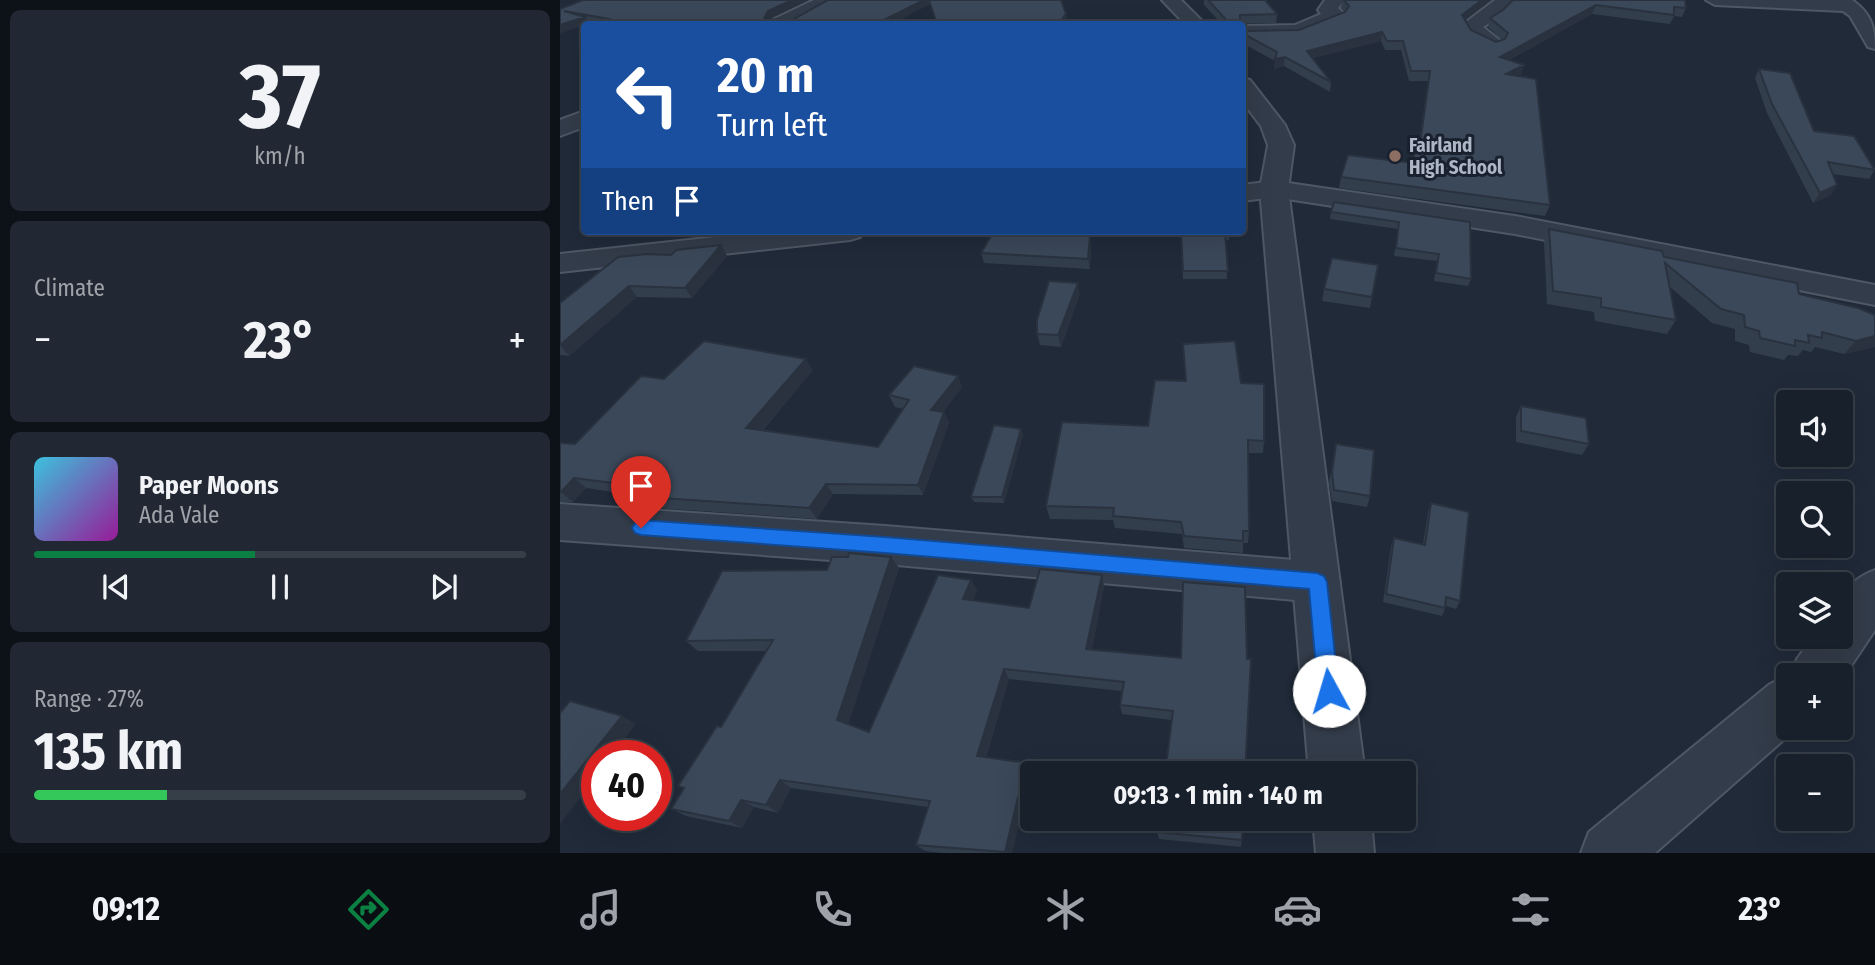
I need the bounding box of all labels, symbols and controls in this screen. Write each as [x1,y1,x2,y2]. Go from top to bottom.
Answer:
text: 37 [239,42,321,151]
text: 20 m [717,46,814,105]
icon: left [602,49,693,140]
text: Turn left [717,106,827,144]
place label: Fairland High School [1409,134,1503,179]
text: km/h [254,142,306,170]
marker: Fairland High School [1387,148,1403,164]
icon: arrive [668,182,706,220]
text: Then [602,186,654,217]
text: Climate [34,274,105,302]
text: 23° [243,309,316,372]
text: − [34,317,51,363]
text: + [509,317,526,363]
map controls [1776,390,1853,831]
button: sound [1776,390,1853,467]
pin [611,456,671,528]
icon: arrive [622,467,660,505]
text: Paper Moons [139,470,279,501]
button: search [1776,481,1853,558]
text: Ada Vale [139,501,219,529]
icon: previous [97,568,135,606]
icon: pause [261,568,299,606]
icon: next [425,568,463,606]
button: layers [1776,572,1853,649]
position arrow [1292,654,1366,728]
button: + [1776,663,1853,740]
text: Range · 27% [34,685,144,713]
text: 135 km [34,720,183,783]
speed limit sign: 40 [581,740,672,831]
button: − [1776,754,1853,831]
text: 09:13 · 1 min · 140 m [1113,780,1323,811]
icon: directions [344,885,393,934]
icon: music [576,885,625,934]
icon: phone [808,885,857,934]
icon: climate [1041,885,1090,934]
icon: car [1273,885,1322,934]
icon: filters [1506,885,1555,934]
text: 09:12 [92,890,160,928]
text: 23° [1738,890,1783,928]

